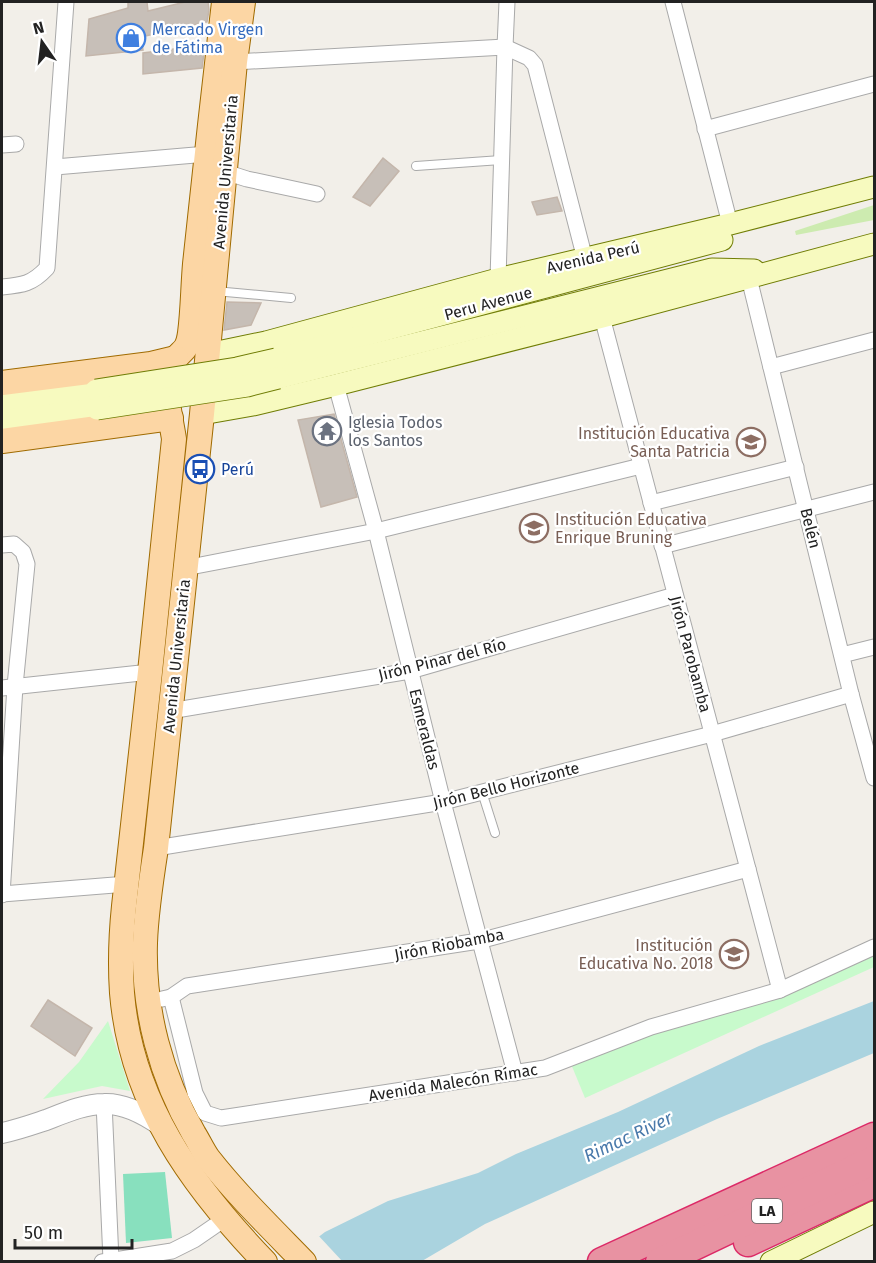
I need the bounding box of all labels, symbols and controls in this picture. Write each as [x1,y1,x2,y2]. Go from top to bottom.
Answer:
north arrow [12,12,72,72]
text: N [31,17,46,38]
place label: Mercado Virgen de Fátima [152,20,264,57]
shop icon: Mercado Virgen de Fátima [115,22,147,54]
street label: Avenida Universitaria [209,94,242,250]
street label: Avenida Perú [545,238,642,277]
street label: Peru Avenue [442,283,534,324]
place label: Iglesia Todos los Santos [348,413,442,450]
temple icon: Iglesia Todos los Santos [311,415,343,447]
place label: Institución Educativa Santa Patricia [578,424,730,461]
school or university icon: Institución Educativa Santa Patricia [735,426,767,458]
bus stop icon: Perú [184,453,216,485]
place label: Perú [221,460,254,479]
street label: Belén [796,506,825,550]
place label: Institución Educativa Enrique Bruning [555,510,707,547]
school or university icon: Institución Educativa Enrique Bruning [518,512,550,544]
street label: Avenida Universitaria [159,578,194,734]
street label: Jirón Parobamba [666,594,715,715]
street label: Jirón Pinar del Río [376,634,508,685]
street label: Esmeraldas [405,687,444,772]
street label: Jirón Bello Horizonte [431,758,581,813]
street label: Jirón Riobamba [393,925,506,964]
place label: Institución Educativa No. 2018 [578,936,713,973]
school or university icon: Institución Educativa No. 2018 [718,938,750,970]
street label: Avenida Malecón Rímac [367,1060,539,1105]
water label: Rimac River [580,1106,677,1167]
road number: LA [752,1199,782,1223]
scale bar [15,1212,132,1250]
text: 50 m [24,1222,63,1244]

